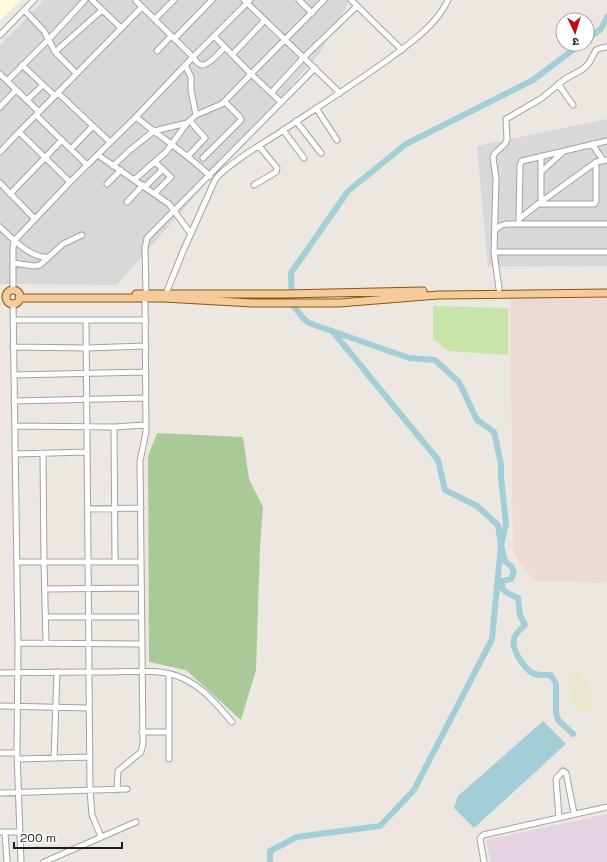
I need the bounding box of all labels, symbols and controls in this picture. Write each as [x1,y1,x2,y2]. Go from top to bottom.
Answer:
north arrow [555,12,595,52]
text: उ [571,35,579,49]
scale bar [14,824,122,850]
text: 200 m [20,830,56,846]

